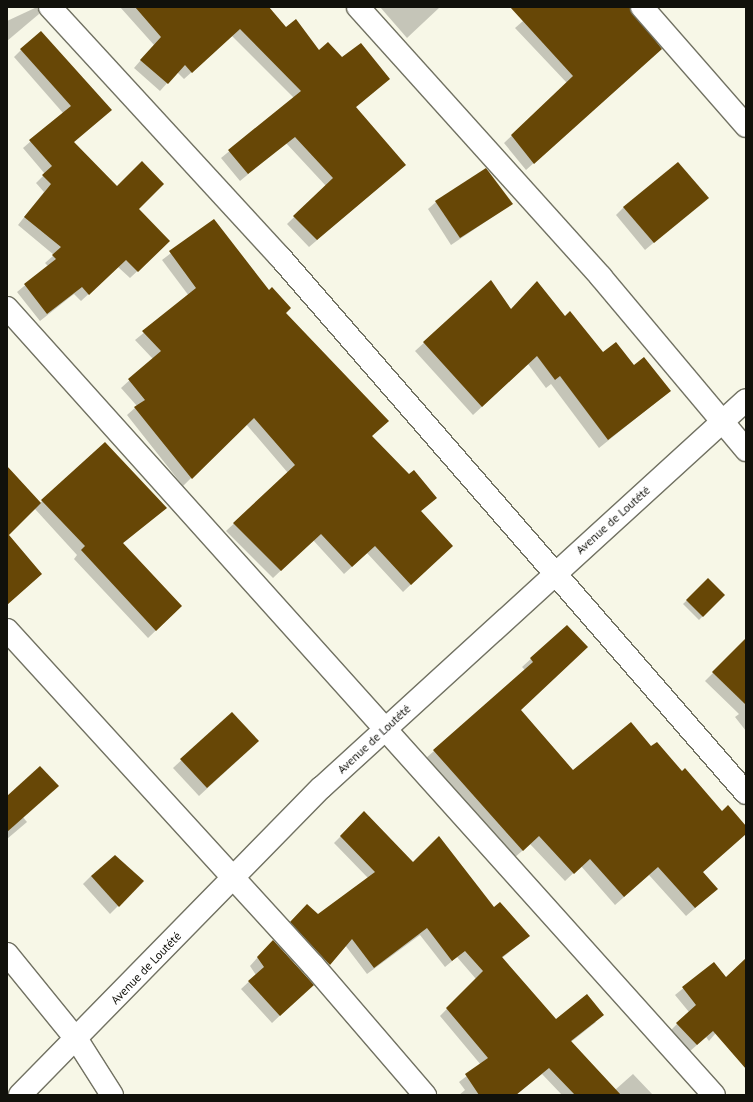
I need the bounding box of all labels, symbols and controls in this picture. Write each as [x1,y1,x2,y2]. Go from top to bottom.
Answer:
street label: Avenue de Loutété [573,483,653,557]
street label: Avenue de Loutété [334,701,414,777]
street label: Avenue de Loutété [108,929,184,1007]

